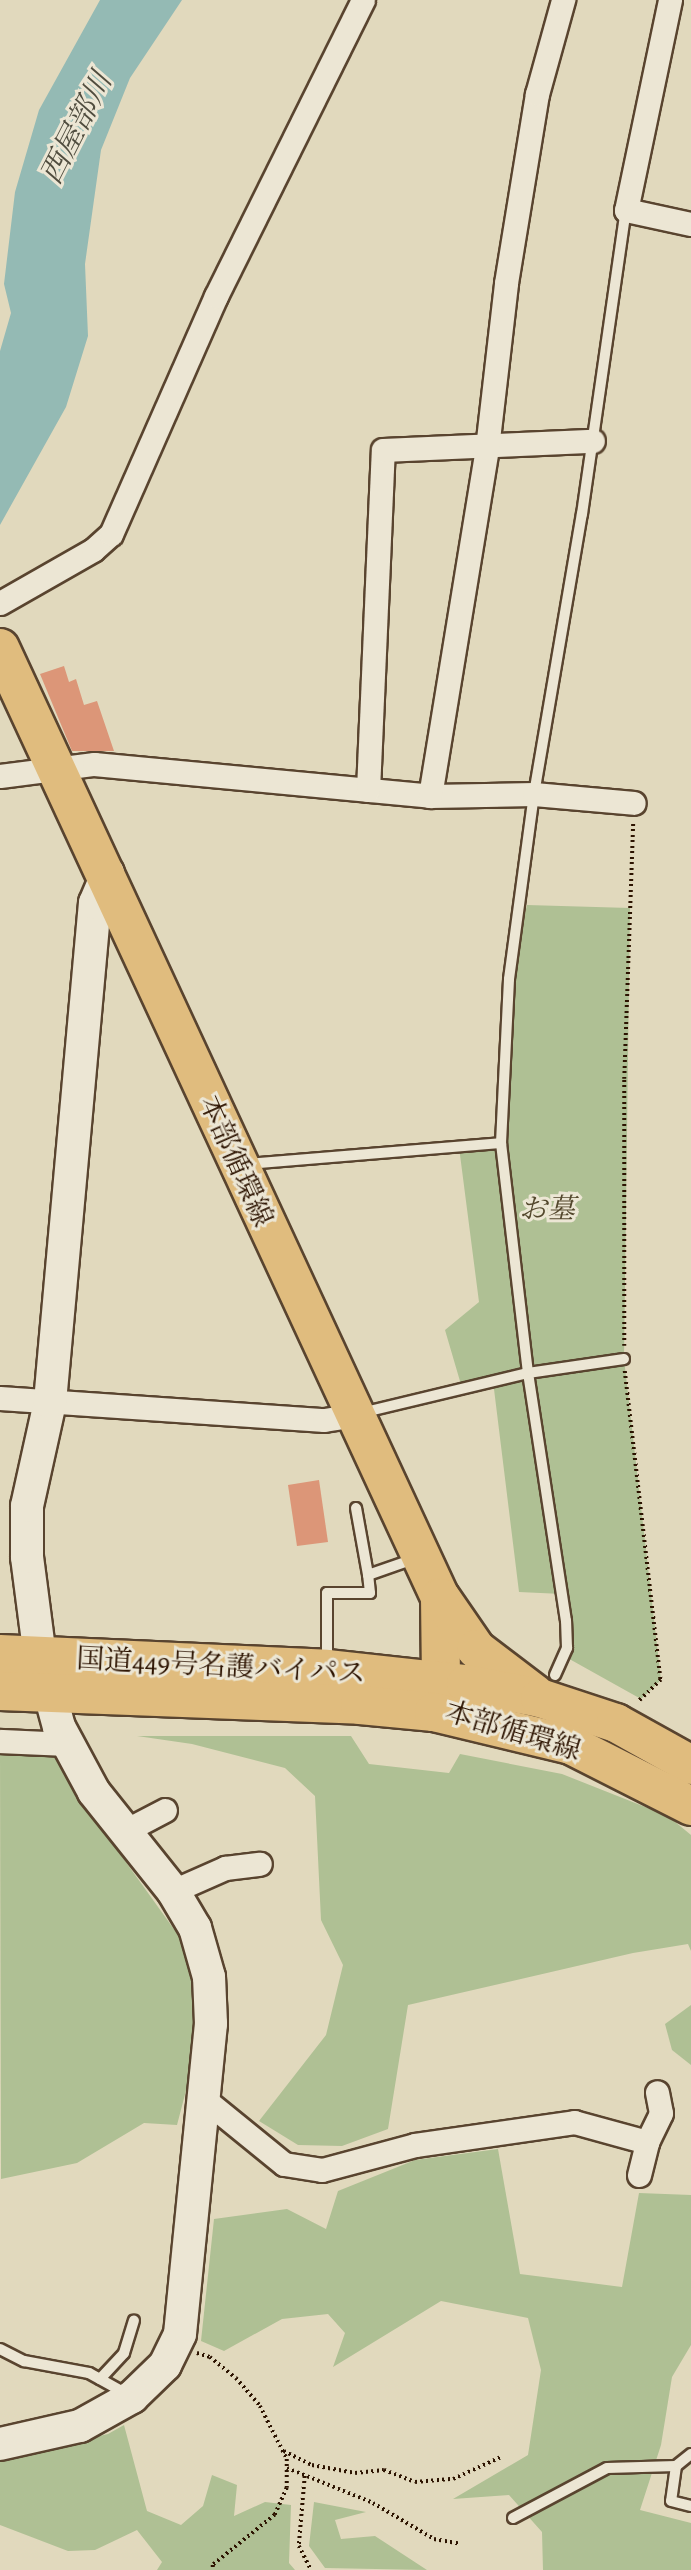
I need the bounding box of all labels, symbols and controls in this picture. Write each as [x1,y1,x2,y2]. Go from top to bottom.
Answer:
water label: 西屋部川 [33,66,119,190]
street label: 本部循環線 [192,1090,280,1232]
park label: お墓 [519,1192,575,1226]
street label: 国道449号名護バイパス [75,1642,367,1690]
street label: 本部循環線 [441,1694,585,1768]

